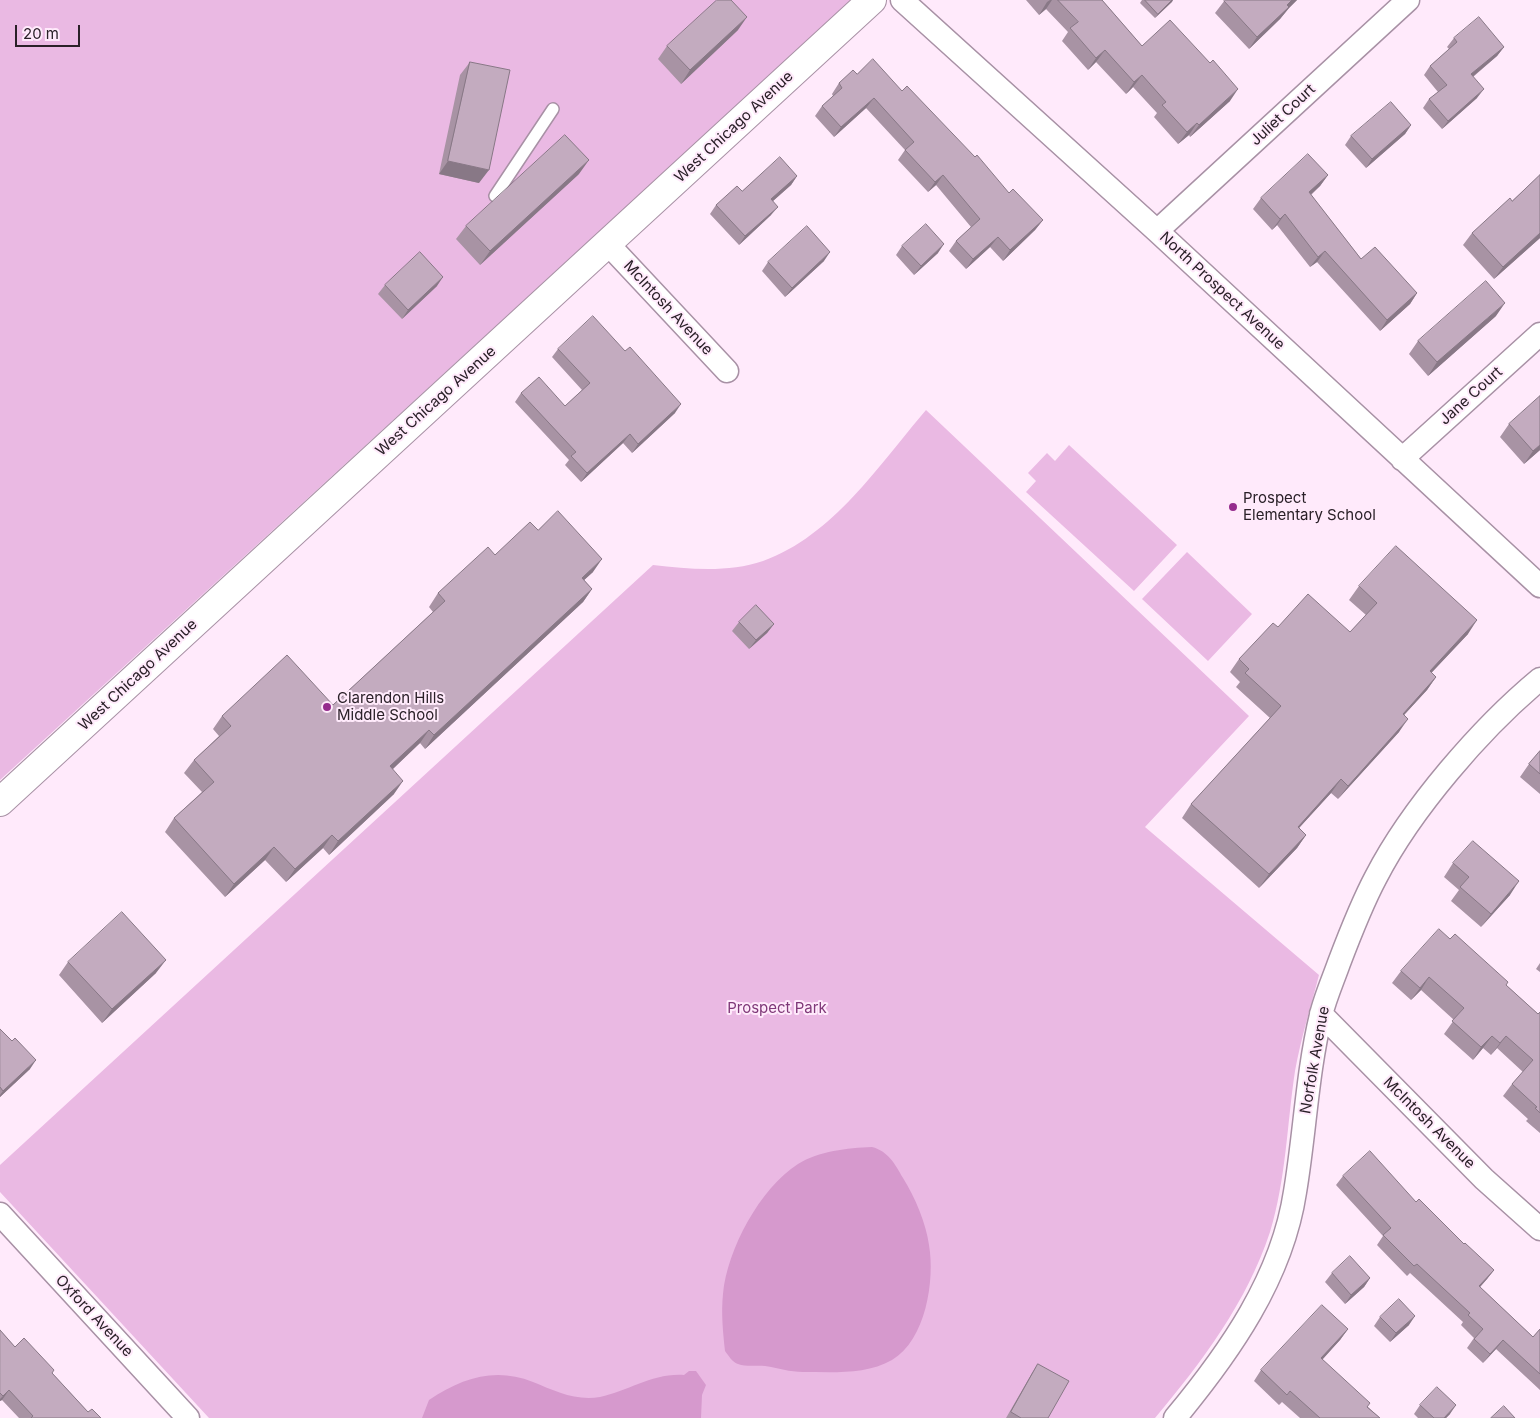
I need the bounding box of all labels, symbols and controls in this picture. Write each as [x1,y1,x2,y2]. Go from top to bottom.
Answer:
scale bar [18,15,82,47]
text: 20 m [23,24,59,43]
street label: West Chicago Avenue [671,67,797,187]
street label: Juliet Court [1247,80,1319,150]
street label: North Prospect Avenue [1156,228,1288,354]
street label: McIntosh Avenue [620,257,716,359]
street label: West Chicago Avenue [372,342,500,460]
street label: Jane Court [1436,363,1506,429]
place label: Prospect Elementary School [1243,489,1376,524]
marker: Prospect Elementary School [1227,501,1239,513]
street label: West Chicago Avenue [75,615,201,735]
place label: Clarendon Hills Middle School [337,689,444,724]
marker: Clarendon Hills Middle School [321,701,333,713]
park label: Prospect Park [727,999,827,1017]
street label: Norfolk Avenue [1297,1005,1333,1115]
street label: McIntosh Avenue [1379,1073,1479,1173]
street label: Oxford Avenue [51,1271,137,1361]

